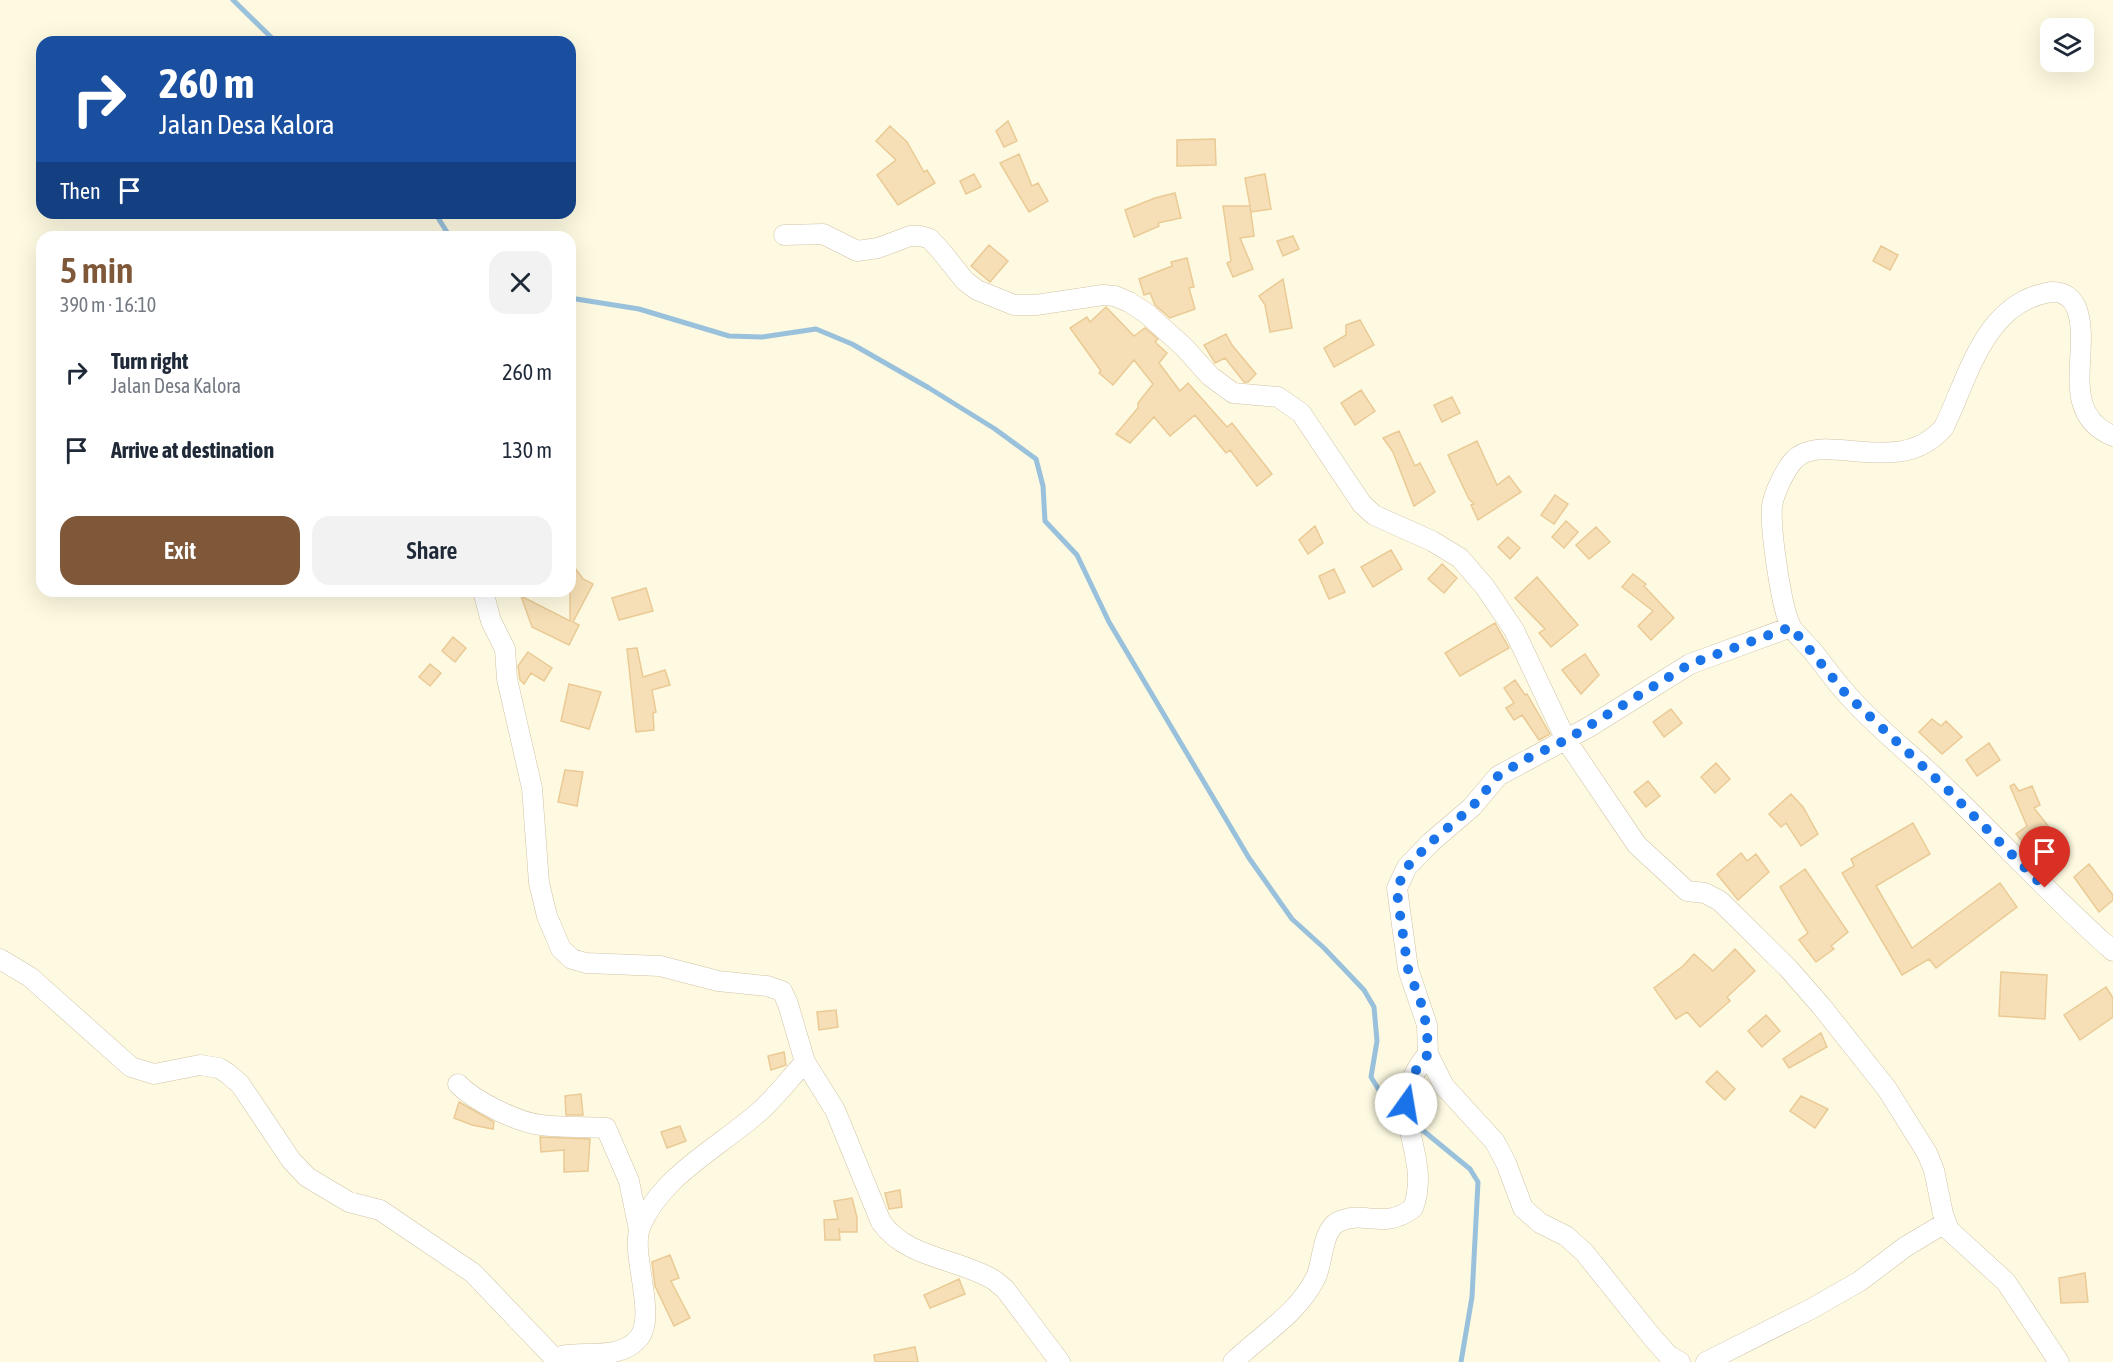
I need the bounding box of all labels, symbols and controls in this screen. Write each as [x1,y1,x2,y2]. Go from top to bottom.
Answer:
map controls [2040,18,2094,72]
button: layers [2040,18,2094,72]
text: 260 m [159,59,254,107]
icon: right [60,60,138,138]
text: Jalan Desa Kalora [159,109,335,140]
icon: arrive [113,174,146,207]
text: Then [60,178,101,204]
text: 5 min [60,249,134,291]
button: close [489,251,552,314]
text: 390 m · 16:10 [60,293,156,316]
text: Turn right [111,348,188,374]
icon: right [60,356,93,389]
text: 260 m [502,359,552,385]
text: Jalan Desa Kalora [111,374,241,397]
icon: arrive [60,434,93,467]
text: Arrive at destination [111,437,274,463]
text: 130 m [502,437,552,463]
button: Exit [60,516,300,585]
button: Share [312,516,552,585]
pin [2019,826,2070,888]
icon: arrive [2028,835,2061,868]
position arrow [1374,1072,1438,1136]

